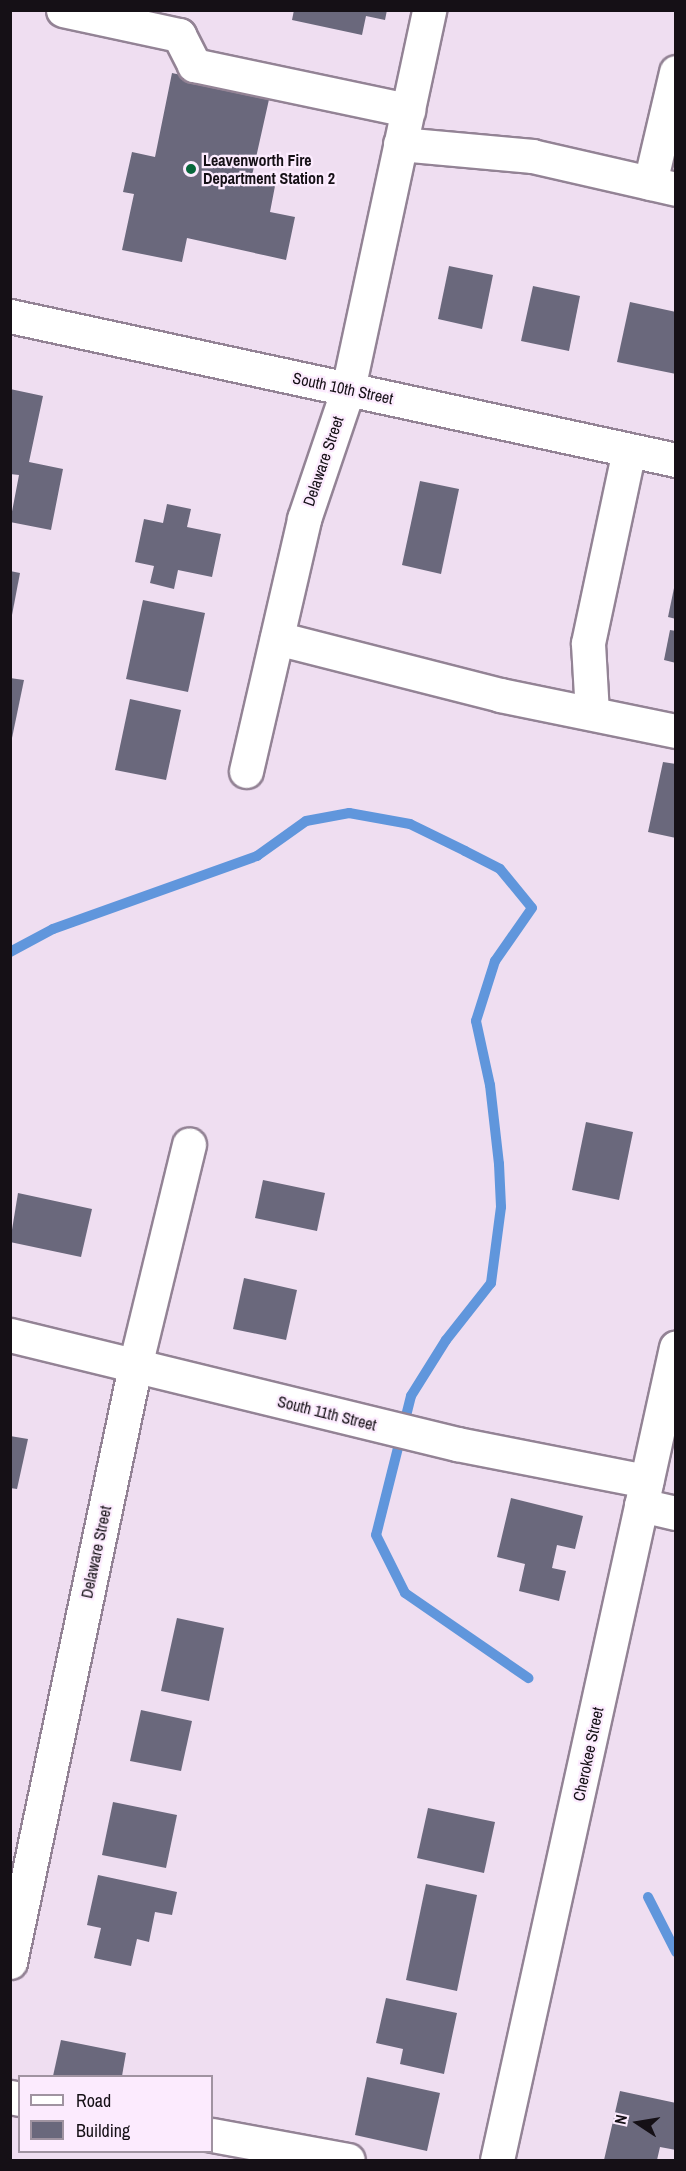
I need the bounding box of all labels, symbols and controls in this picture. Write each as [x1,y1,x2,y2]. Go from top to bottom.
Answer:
place label: Leavenworth Fire Department Station 2 [203,150,335,188]
marker: Leavenworth Fire Department Station 2 [184,162,198,176]
street label: South 10th Street [291,368,395,408]
street label: Delaware Street [299,413,347,509]
street label: South 11th Street [276,1391,378,1435]
street label: Delaware Street [77,1504,115,1600]
street label: Cherokee Street [569,1705,607,1803]
legend [18,2075,213,2153]
text: Road [76,2088,111,2113]
north arrow [608,2093,668,2153]
text: N [609,2112,632,2126]
text: Building [76,2118,130,2143]

